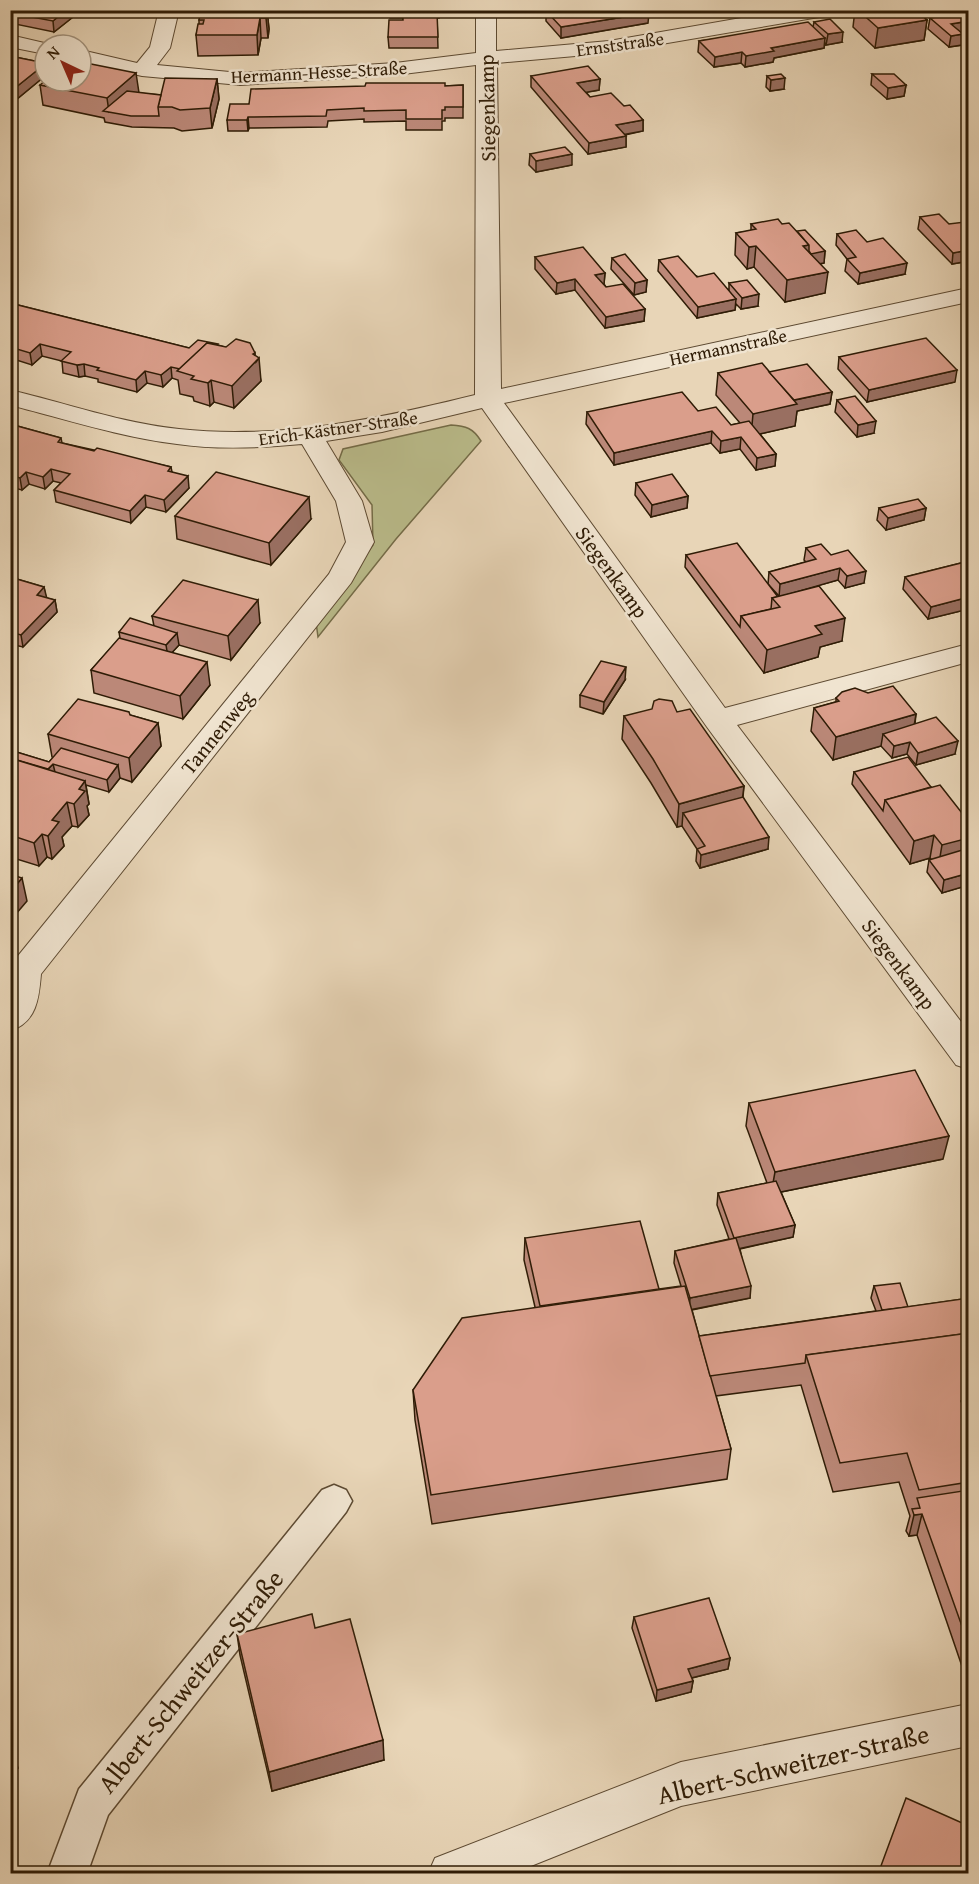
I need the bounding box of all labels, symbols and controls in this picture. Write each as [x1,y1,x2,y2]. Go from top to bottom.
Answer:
street label: Ernststraße [574,24,666,64]
north arrow [33,33,93,93]
text: N [40,40,65,65]
street label: Hermann-Hesse-Straße [230,54,408,90]
street label: Siegenkamp [471,54,503,162]
street label: Hermannstraße [667,321,789,373]
street label: Erich-Kästner-Straße [257,403,419,453]
street label: Siegenkamp [568,520,656,624]
street label: Tannenweg [173,683,261,781]
street label: Siegenkamp [854,912,944,1016]
street label: Albert-Schweitzer-Straße [87,1561,293,1801]
street label: Albert-Schweitzer-Straße [653,1714,933,1814]

